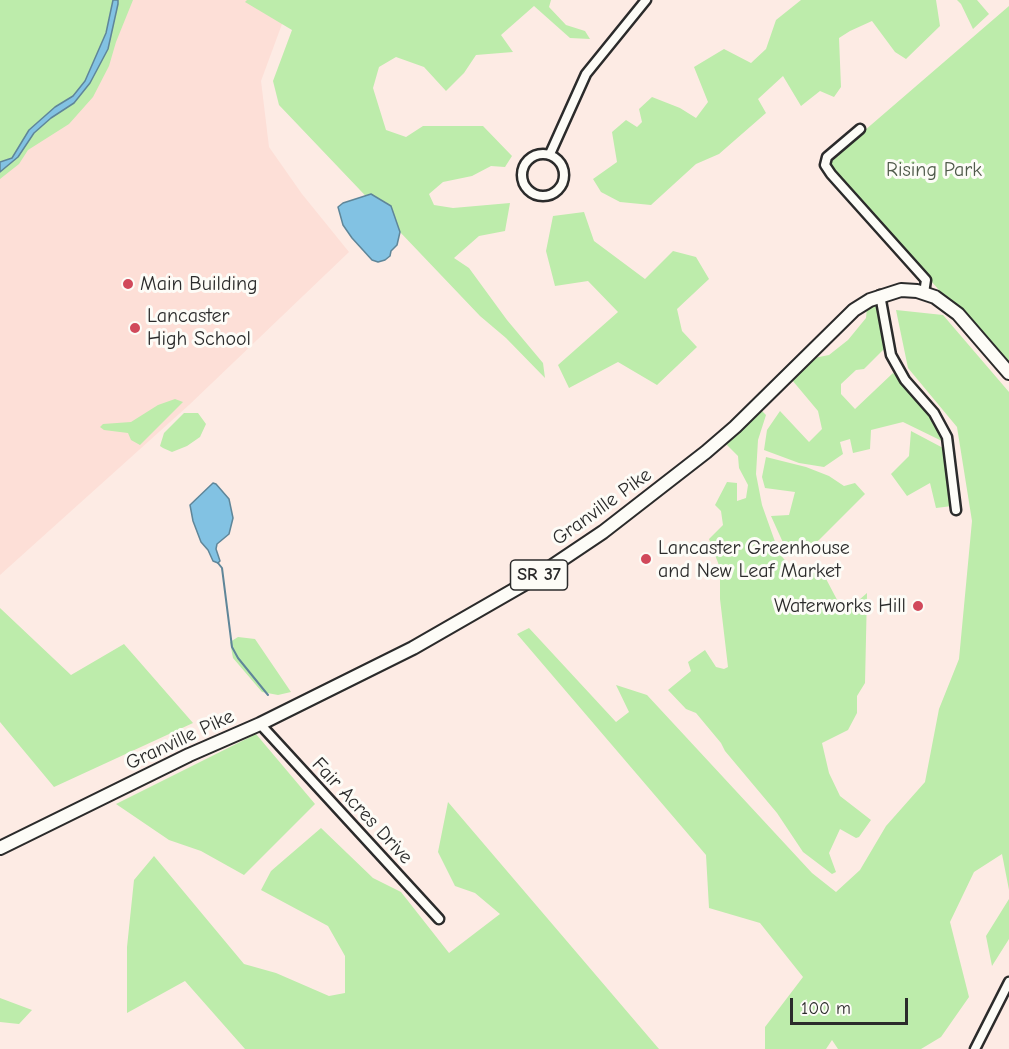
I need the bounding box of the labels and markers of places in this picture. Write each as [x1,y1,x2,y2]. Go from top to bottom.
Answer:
place label: Main Building [140,272,258,296]
marker: Main Building [121,277,135,291]
place label: Lancaster High School [147,304,251,351]
marker: Lancaster High School [128,321,142,335]
place label: Lancaster Greenhouse and New Leaf Market [658,536,850,583]
marker: Lancaster Greenhouse and New Leaf Market [639,552,653,566]
place label: Waterworks Hill [774,594,906,618]
marker: Waterworks Hill [911,599,925,613]

